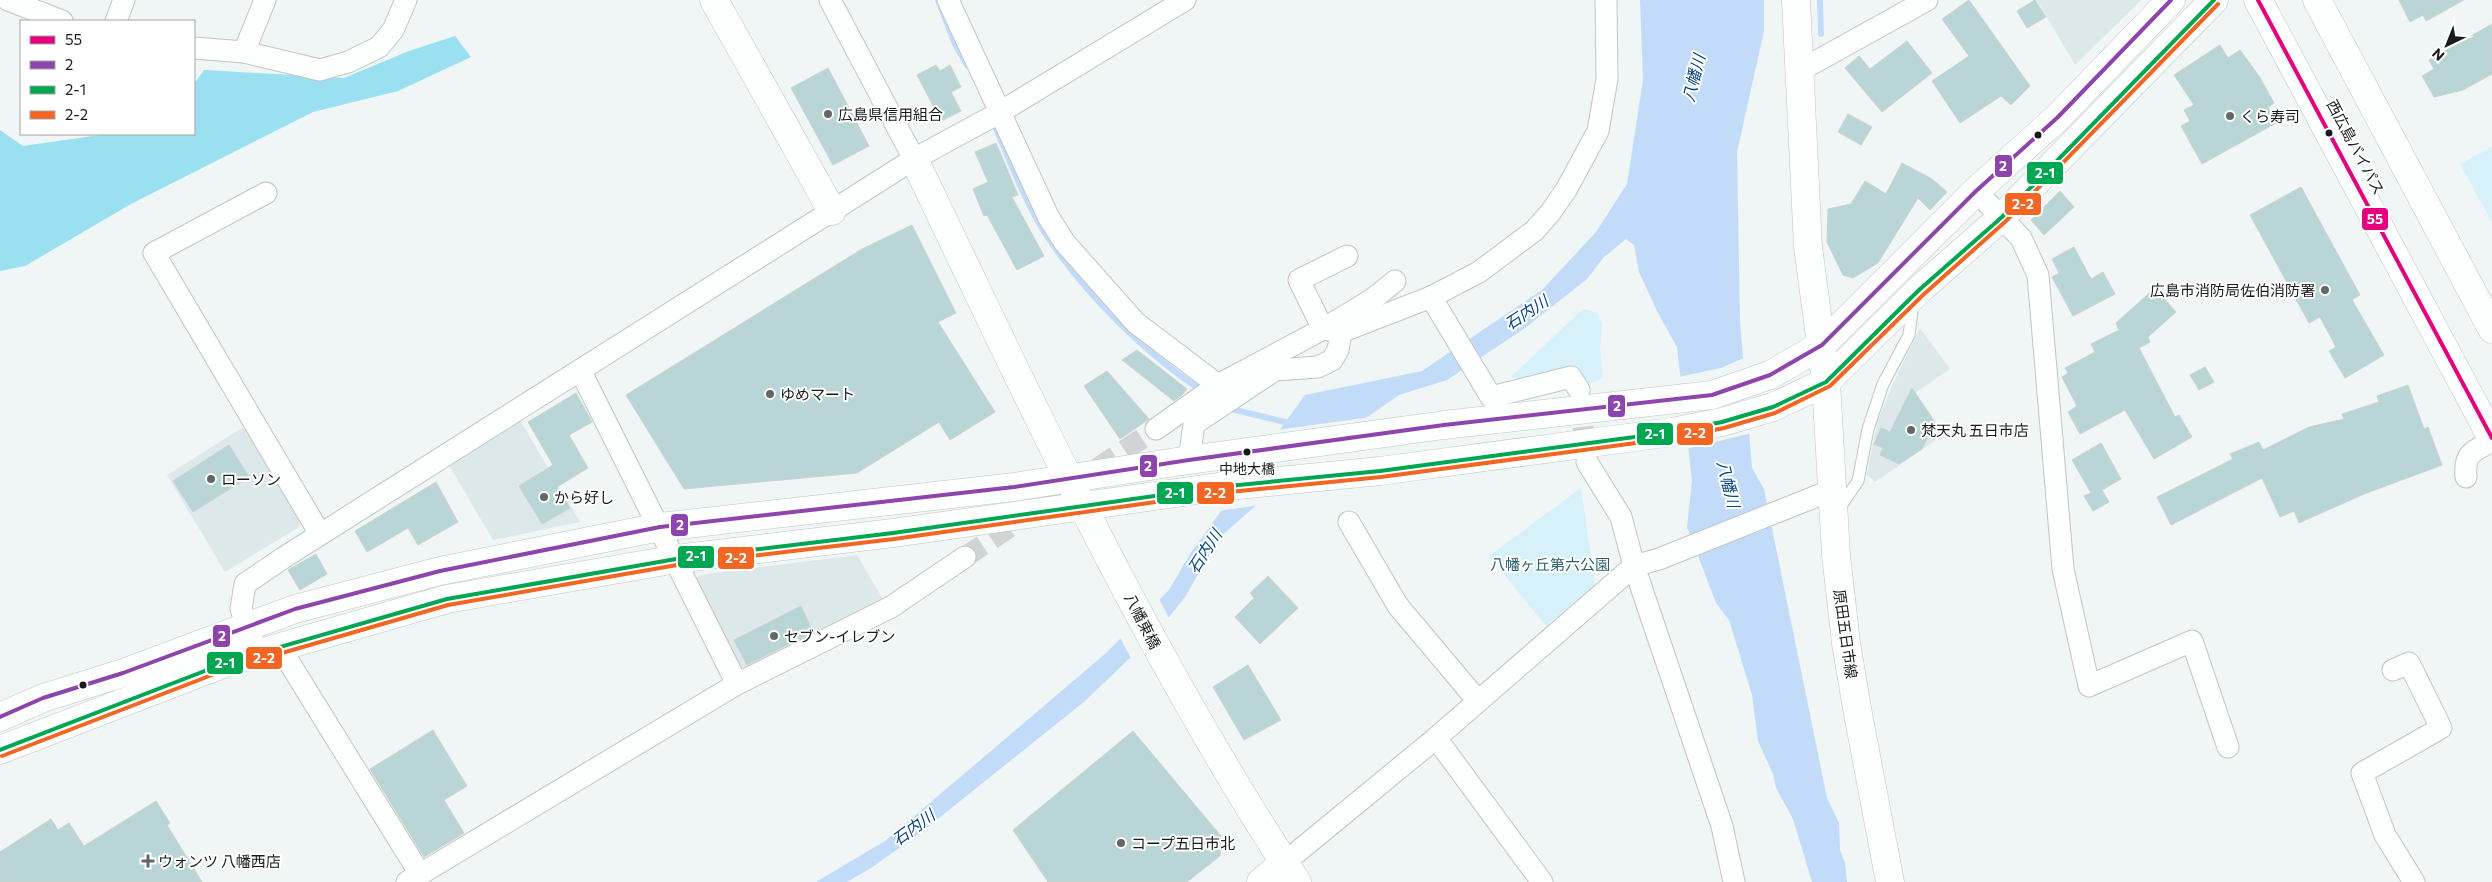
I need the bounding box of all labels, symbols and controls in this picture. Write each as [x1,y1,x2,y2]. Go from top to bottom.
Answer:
legend [20,20,195,135]
north arrow [2422,20,2472,70]
text: 55 [65,30,82,48]
text: N [2428,45,2447,65]
water label: 八幡川 [1678,50,1709,104]
text: 2 [65,55,73,73]
text: 2-1 [65,80,86,98]
street label: 西広島バイパス [2323,97,2389,197]
text: 2-2 [65,105,88,123]
place label: 広島県信用組合 [838,105,943,123]
place label: くら寿司 [2240,107,2300,125]
marker: 広島県信用組合 [822,108,834,120]
marker: くら寿司 [2224,110,2236,122]
unlabelled marker [2324,128,2334,138]
unlabelled marker [2033,130,2043,140]
line badge: 2 [1994,154,2013,178]
text: 2 [1999,157,2007,174]
line badge: 2-1 [2026,161,2064,185]
text: 2-1 [2035,164,2055,181]
line badge: 2-2 [2004,192,2042,216]
text: 2-2 [2012,195,2034,212]
line badge: 55 [2361,207,2389,231]
text: 55 [2367,210,2383,227]
place label: 広島市消防局佐伯消防署 [2150,281,2315,299]
marker: 広島市消防局佐伯消防署 [2319,284,2331,296]
water label: 石内川 [1501,290,1553,333]
place label: ゆめマート [780,385,855,403]
marker: ゆめマート [764,388,776,400]
line badge: 2 [1607,394,1626,418]
text: 2 [1613,397,1621,414]
place label: 梵天丸 五日市店 [1921,421,2029,439]
line badge: 2-1 [1636,422,1674,446]
line badge: 2-2 [1676,422,1714,446]
text: 2-2 [1684,424,1706,441]
marker: 梵天丸 五日市店 [1905,424,1917,436]
text: 2-1 [1645,425,1665,442]
marker: 中地大橋 [1242,447,1252,457]
line badge: 2 [1139,454,1158,478]
text: 2 [1144,457,1152,474]
water label: 八幡川 [1714,458,1745,512]
place label: 中地大橋 [1219,460,1275,477]
place label: ローソン [221,470,281,488]
marker: ローソン [205,473,217,485]
line badge: 2-1 [1156,481,1194,505]
line badge: 2-2 [1196,481,1235,505]
text: 2-1 [1165,484,1185,501]
text: 2-2 [1204,484,1226,501]
place label: から好し [554,488,614,506]
marker: から好し [538,491,550,503]
line badge: 2 [670,513,689,537]
text: 2 [676,516,684,533]
water label: 石内川 [1183,524,1226,576]
line badge: 2-1 [677,545,715,569]
line badge: 2-2 [717,546,755,570]
text: 2-1 [686,547,706,564]
text: 2-2 [725,549,747,566]
park label: 八幡ヶ丘第六公園 [1490,555,1610,573]
street label: 原田五日市線 [1831,588,1861,680]
street label: 八幡東橋 [1121,590,1165,652]
line badge: 2 [212,624,231,648]
text: 2 [218,627,226,644]
place label: セブン-イレブン [784,627,895,645]
marker: セブン-イレブン [768,630,780,642]
line badge: 2-2 [245,646,283,670]
text: 2-2 [253,649,275,666]
line badge: 2-1 [206,651,244,675]
text: 2-1 [215,654,235,671]
unlabelled marker [78,680,88,690]
water label: 石内川 [888,804,940,849]
place label: コープ五日市北 [1131,834,1235,852]
marker: コープ五日市北 [1115,837,1127,849]
place label: ウォンツ 八幡西店 [158,852,281,870]
marker: ウォンツ 八幡西店 [142,855,154,867]

